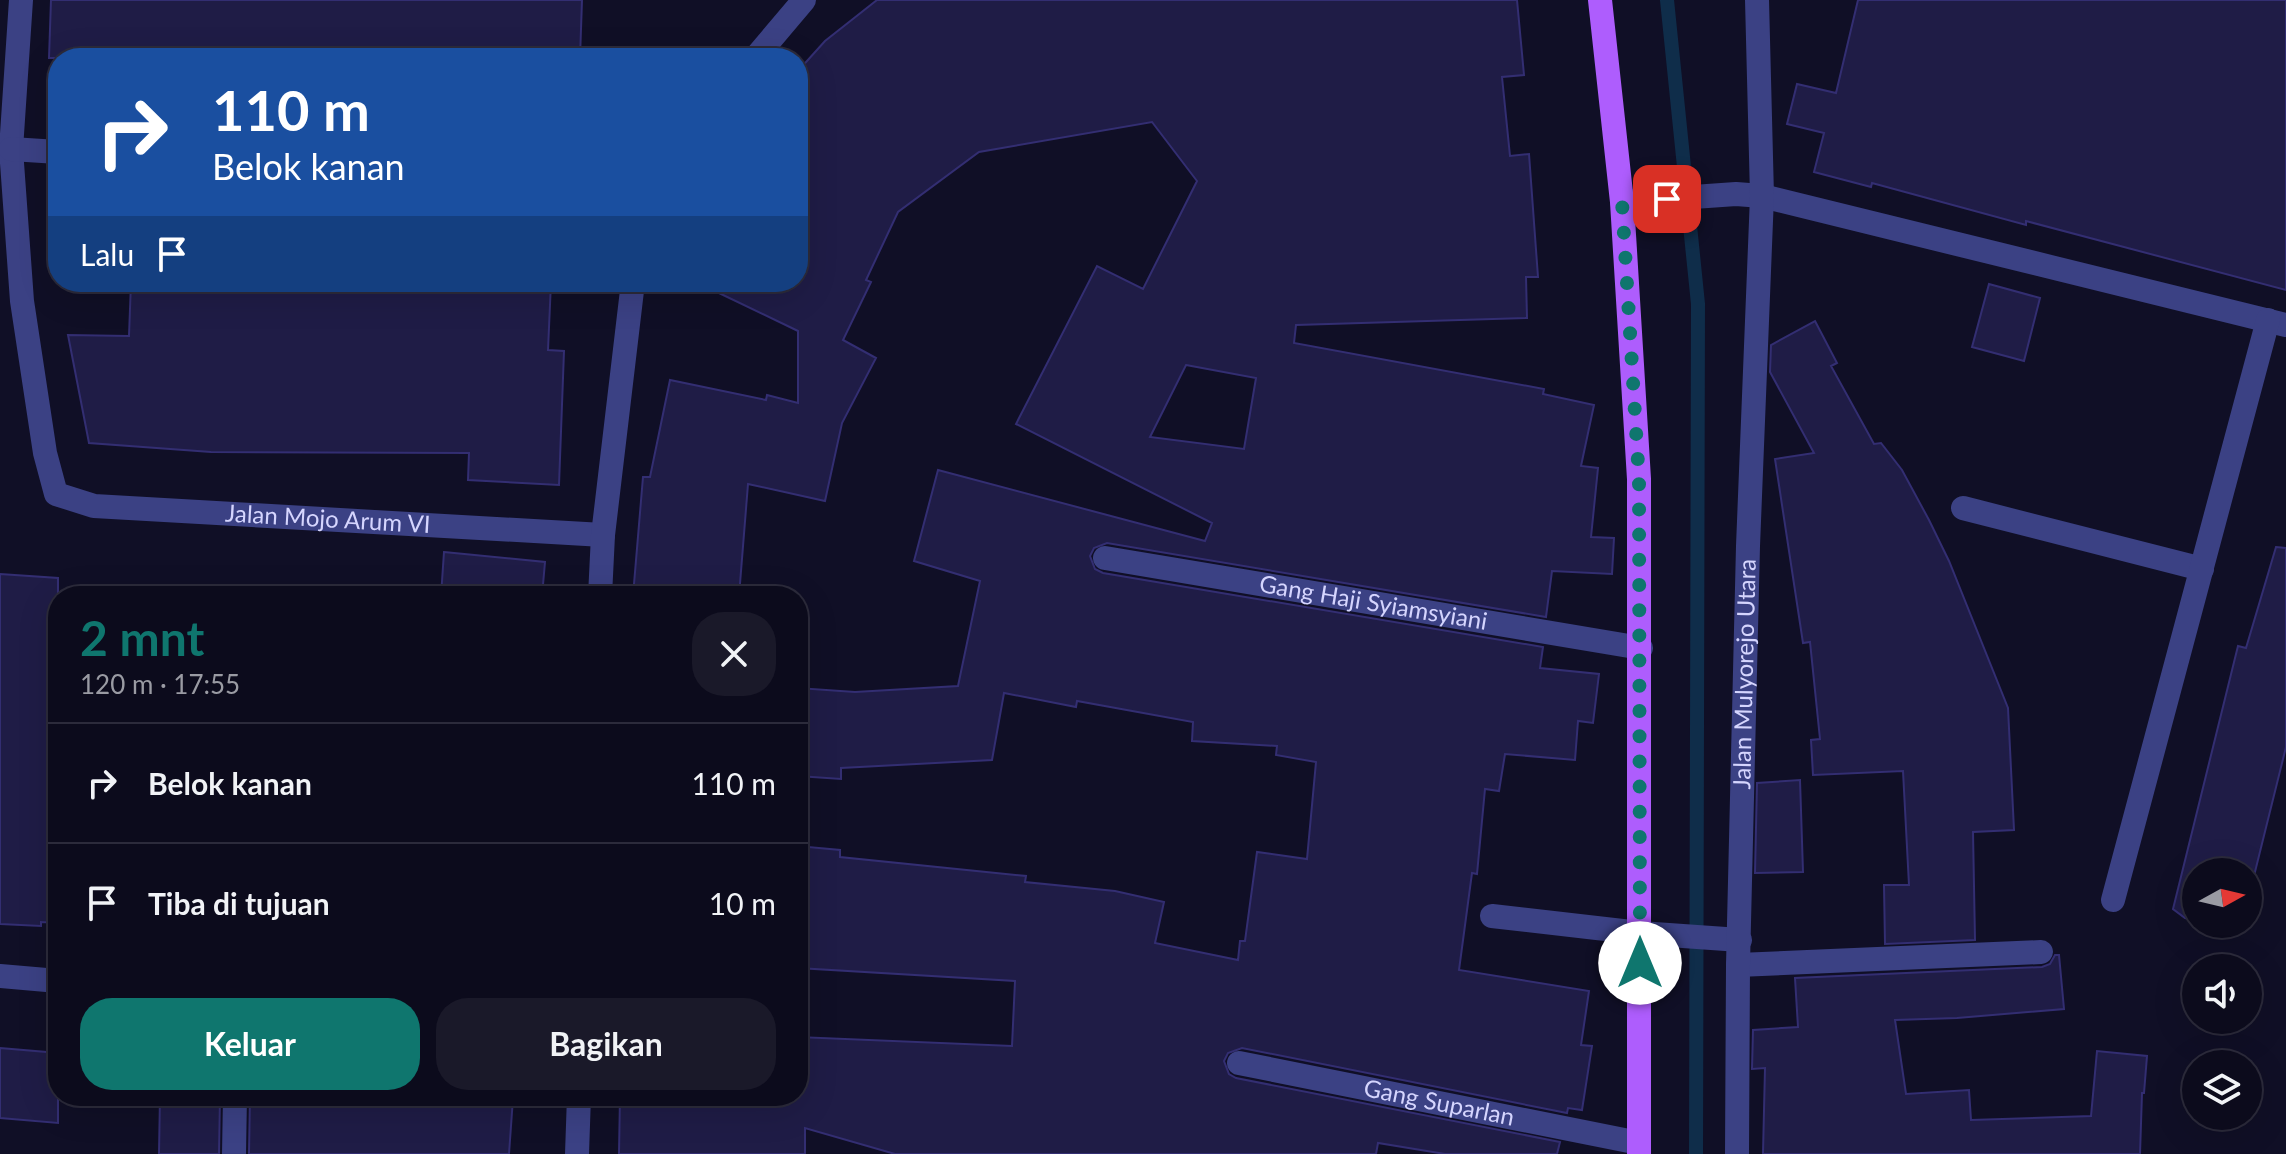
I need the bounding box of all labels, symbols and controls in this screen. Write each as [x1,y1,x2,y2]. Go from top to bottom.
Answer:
text: 110 m [212,76,370,143]
icon: right [80,80,184,184]
text: Belok kanan [212,144,405,188]
pin [1633,165,1701,233]
icon: arrive [1645,177,1689,221]
icon: arrive [150,232,194,276]
text: Lalu [80,236,134,272]
street label: Jalan Mojo Arum VI [225,498,431,538]
street label: Jalan Mulyorejo Utara [1726,559,1761,790]
street label: Gang Haji Syiamsyiani [1257,568,1490,635]
text: 2 mnt [80,609,204,666]
button: close [692,612,776,696]
text: 120 m · 17:55 [80,668,240,700]
icon: right [80,761,124,805]
text: Belok kanan [148,765,312,801]
text: 110 m [691,765,776,801]
north arrow [2182,858,2262,938]
map controls [2182,858,2262,1130]
icon: arrive [80,881,124,925]
text: Tiba di tujuan [148,885,330,921]
text: 10 m [709,885,776,921]
position arrow [1598,921,1682,1005]
button: sound [2182,954,2262,1034]
button: Keluar [80,998,420,1090]
button: Bagikan [436,998,776,1090]
button: layers [2182,1050,2262,1130]
street label: Gang Suparlan [1362,1072,1517,1131]

